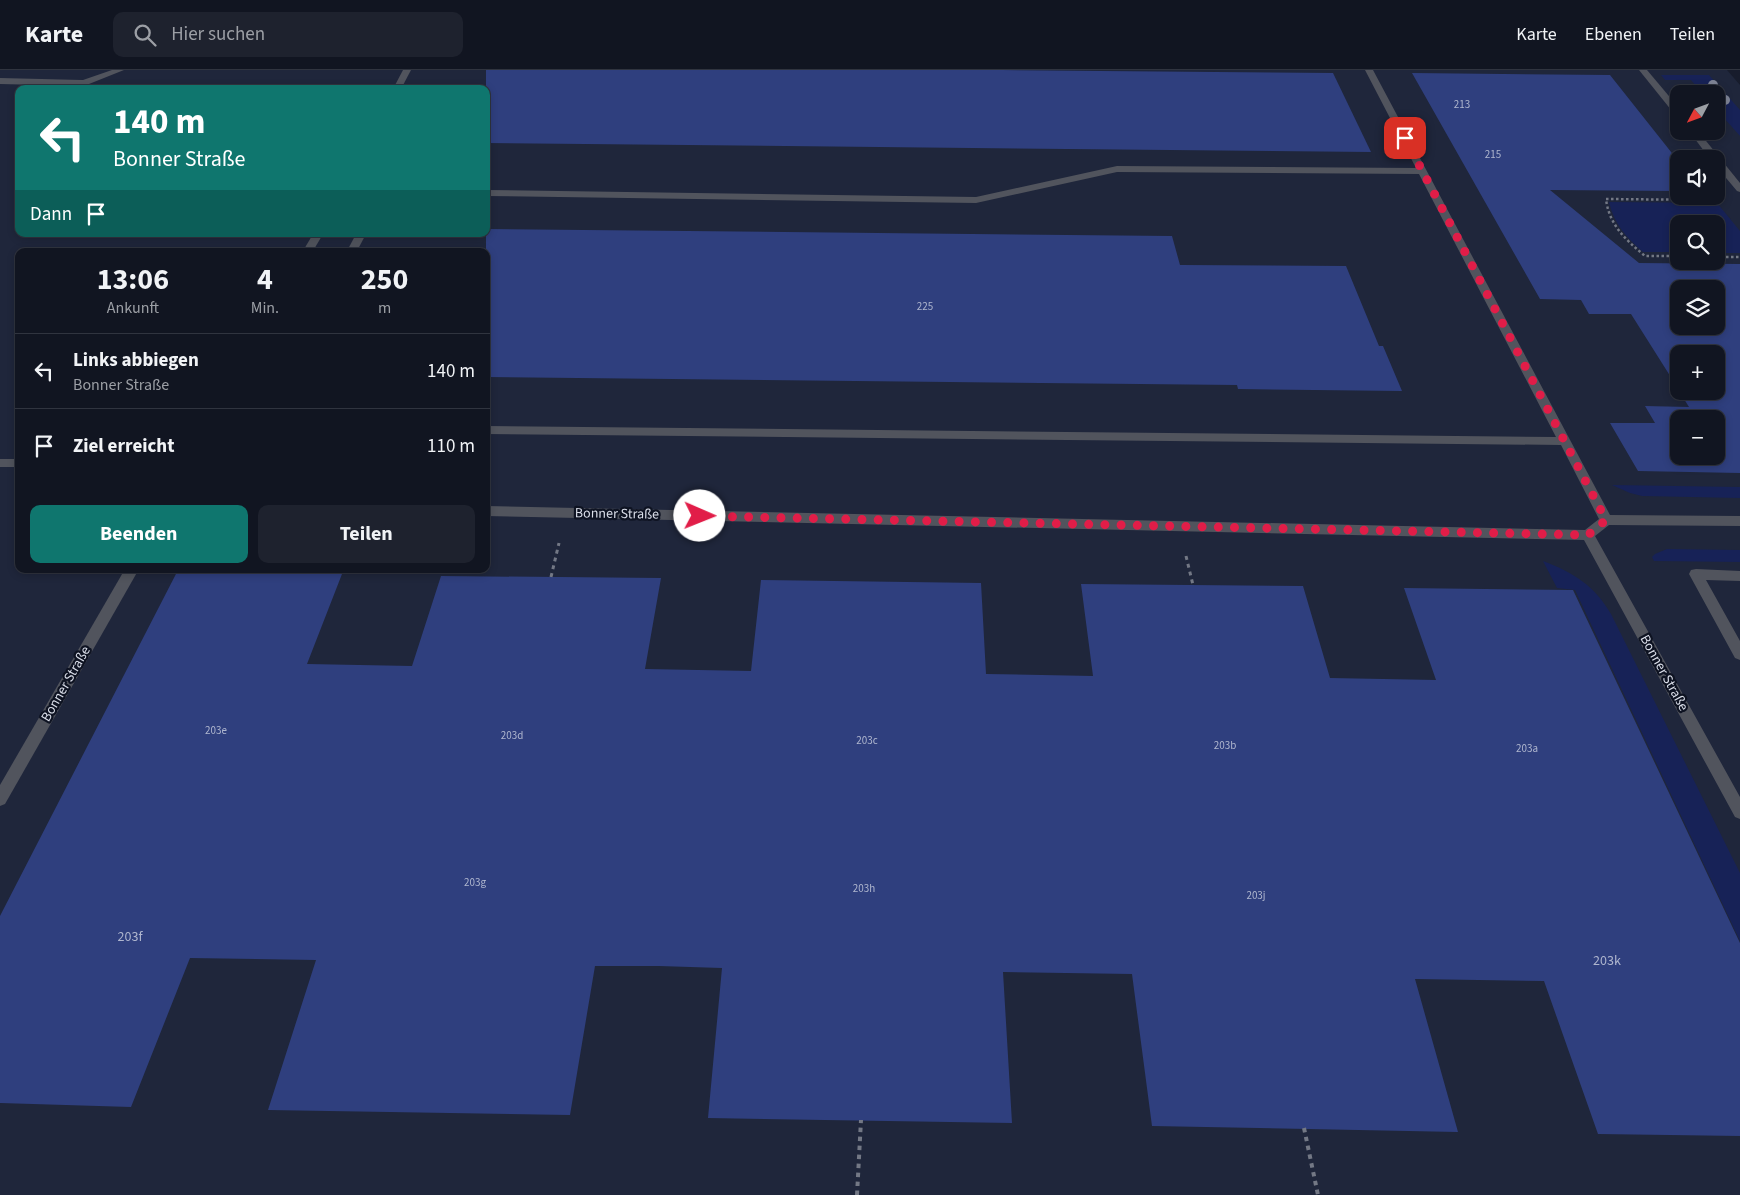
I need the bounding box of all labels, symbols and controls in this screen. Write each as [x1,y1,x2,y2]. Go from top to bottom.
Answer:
search box [113,12,463,57]
text: Karte [25,17,83,52]
icon: search [131,21,159,49]
text: Hier suchen [171,21,265,48]
text: Karte [1516,22,1557,47]
text: Ebenen [1585,22,1642,47]
text: Teilen [1670,22,1715,47]
north arrow [1670,85,1725,140]
map controls [1670,85,1725,465]
text: 140 m [113,97,205,147]
house number: 213 [1454,97,1470,112]
icon: left [30,105,95,170]
pin [1384,117,1426,159]
icon: arrive [1391,124,1419,152]
text: Bonner Straße [113,143,245,175]
house number: 215 [1485,147,1501,162]
button: sound [1670,150,1725,205]
icon: arrive [82,200,110,228]
text: Dann [30,201,72,228]
button: search [1670,215,1725,270]
text: 13:06 [97,258,169,301]
text: 4 [257,258,273,301]
text: 250 [361,258,408,301]
button: layers [1670,280,1725,335]
text: Ankunft [107,297,159,319]
text: Min. [251,297,279,319]
text: m [378,297,391,319]
house number: 225 [917,299,933,314]
button: + [1670,345,1725,400]
text: Links abbiegen [73,347,199,374]
icon: left [30,357,58,385]
text: 140 m [427,358,475,385]
text: Bonner Straße [73,374,169,396]
button: − [1670,410,1725,465]
icon: arrive [30,432,58,460]
text: Ziel erreicht [73,433,174,460]
text: 110 m [427,433,475,460]
position arrow [673,489,725,541]
street label: Bonner Straße [575,503,659,525]
button: Beenden [30,505,248,563]
button: Teilen [258,505,475,563]
street label: Bonner Straße [1635,631,1693,715]
street label: Bonner Straße [36,642,96,725]
house number: 203e [205,723,227,738]
house number: 203d [501,728,523,743]
house number: 203c [856,733,878,748]
house number: 203b [1214,738,1236,753]
house number: 203a [1516,741,1538,756]
house number: 203g [464,875,486,890]
house number: 203h [853,881,875,896]
house number: 203j [1246,888,1266,903]
house number: 203f [118,927,143,947]
house number: 203k [1593,951,1621,971]

